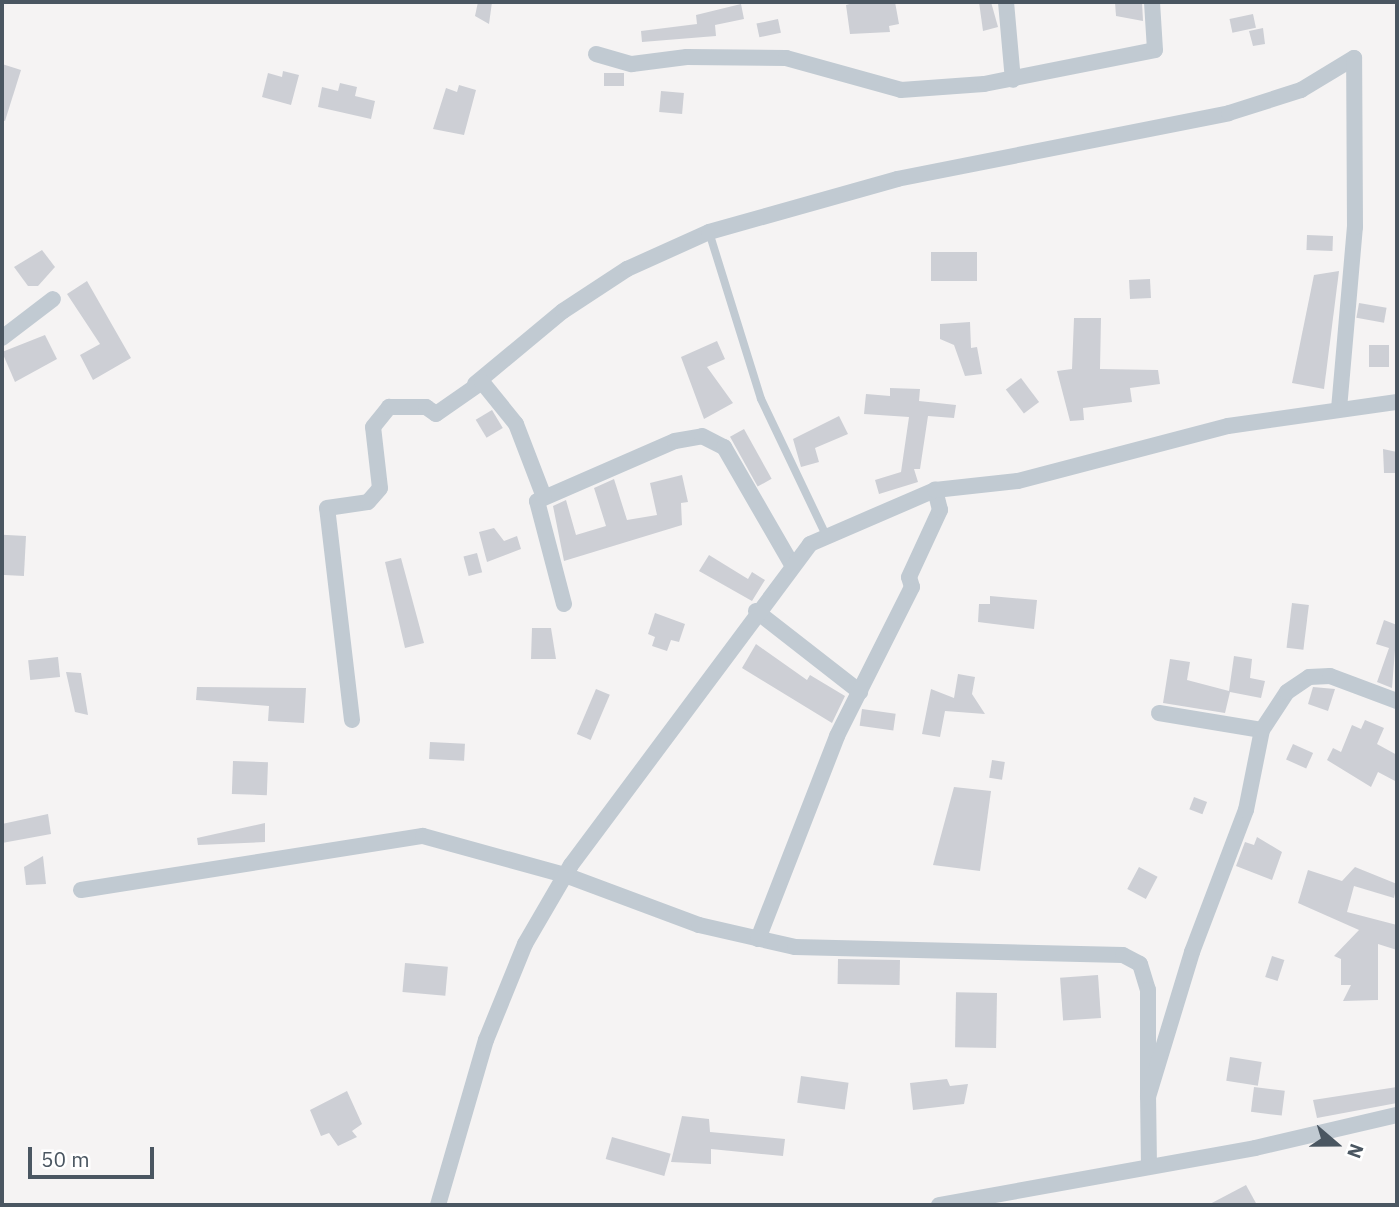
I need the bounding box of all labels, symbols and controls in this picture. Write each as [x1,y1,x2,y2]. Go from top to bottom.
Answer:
north arrow [1301,1109,1371,1179]
scale bar [32,1134,158,1178]
text: N [1342,1141,1369,1162]
text: 50 m [41,1145,90,1173]

